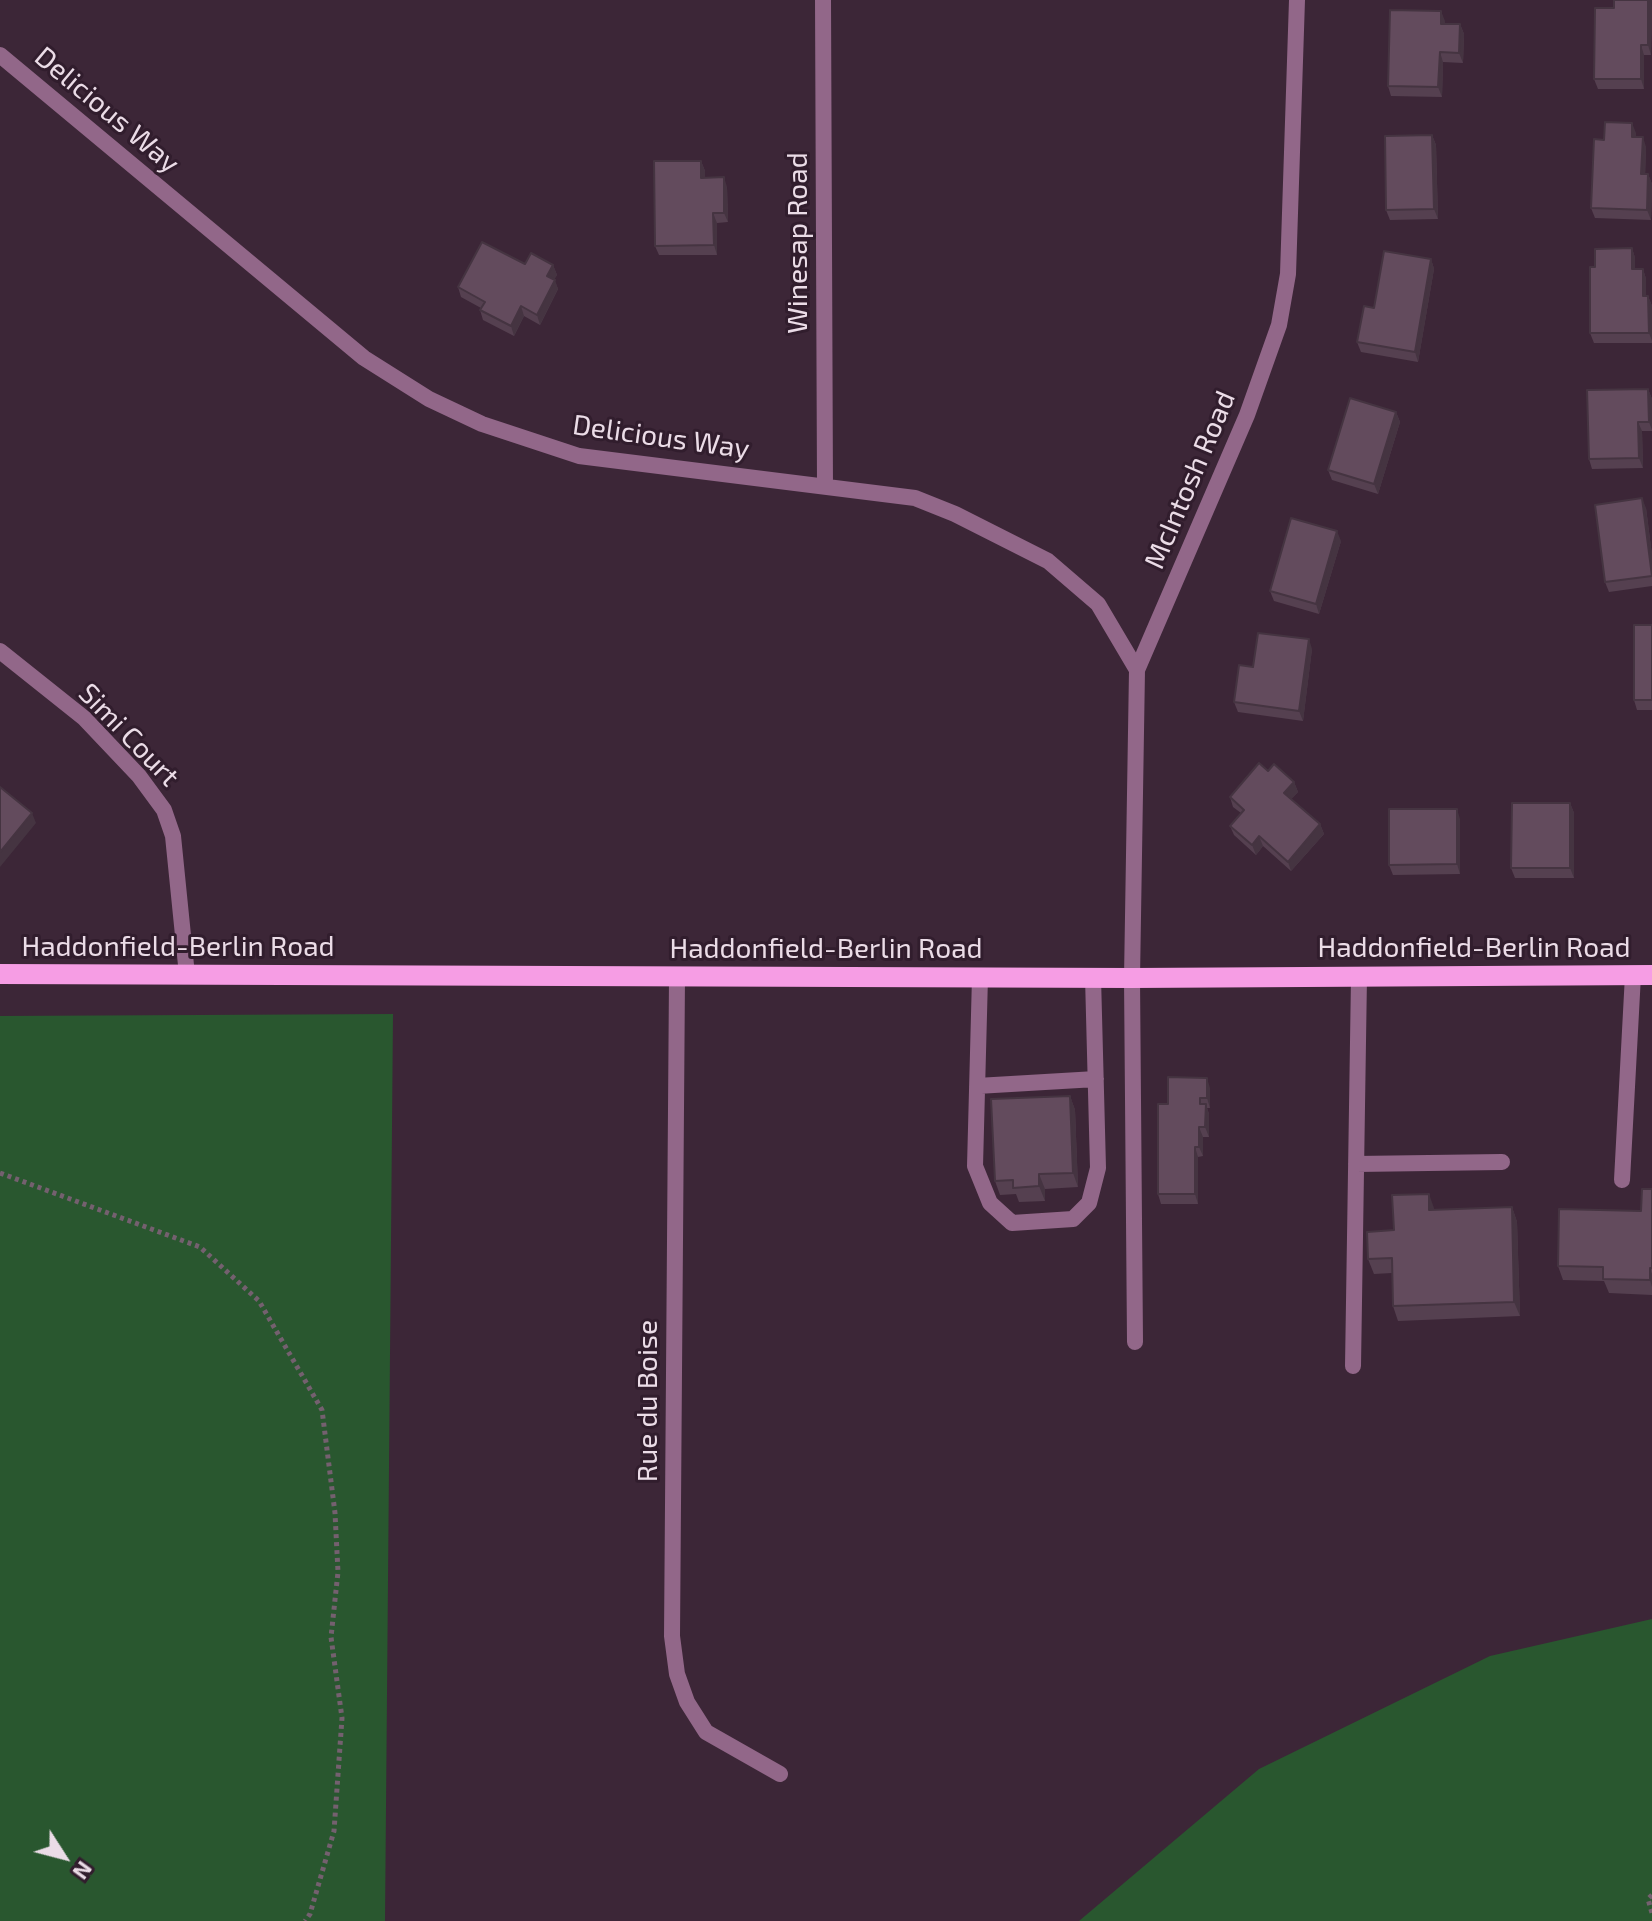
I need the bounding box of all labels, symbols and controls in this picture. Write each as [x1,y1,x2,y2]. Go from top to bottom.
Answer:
street label: Delicious Way [28,40,186,180]
street label: Winesap Road [781,152,815,334]
street label: McIntosh Road [1137,386,1243,574]
street label: Delicious Way [570,408,752,466]
street label: Simi Court [72,677,186,793]
street label: Haddonfield-Berlin Road [21,930,335,964]
street label: Haddonfield-Berlin Road [1317,931,1631,965]
street label: Haddonfield-Berlin Road [669,932,983,966]
street label: Rue du Boise [631,1320,665,1482]
north arrow [24,1817,104,1897]
text: N [68,1857,99,1885]

